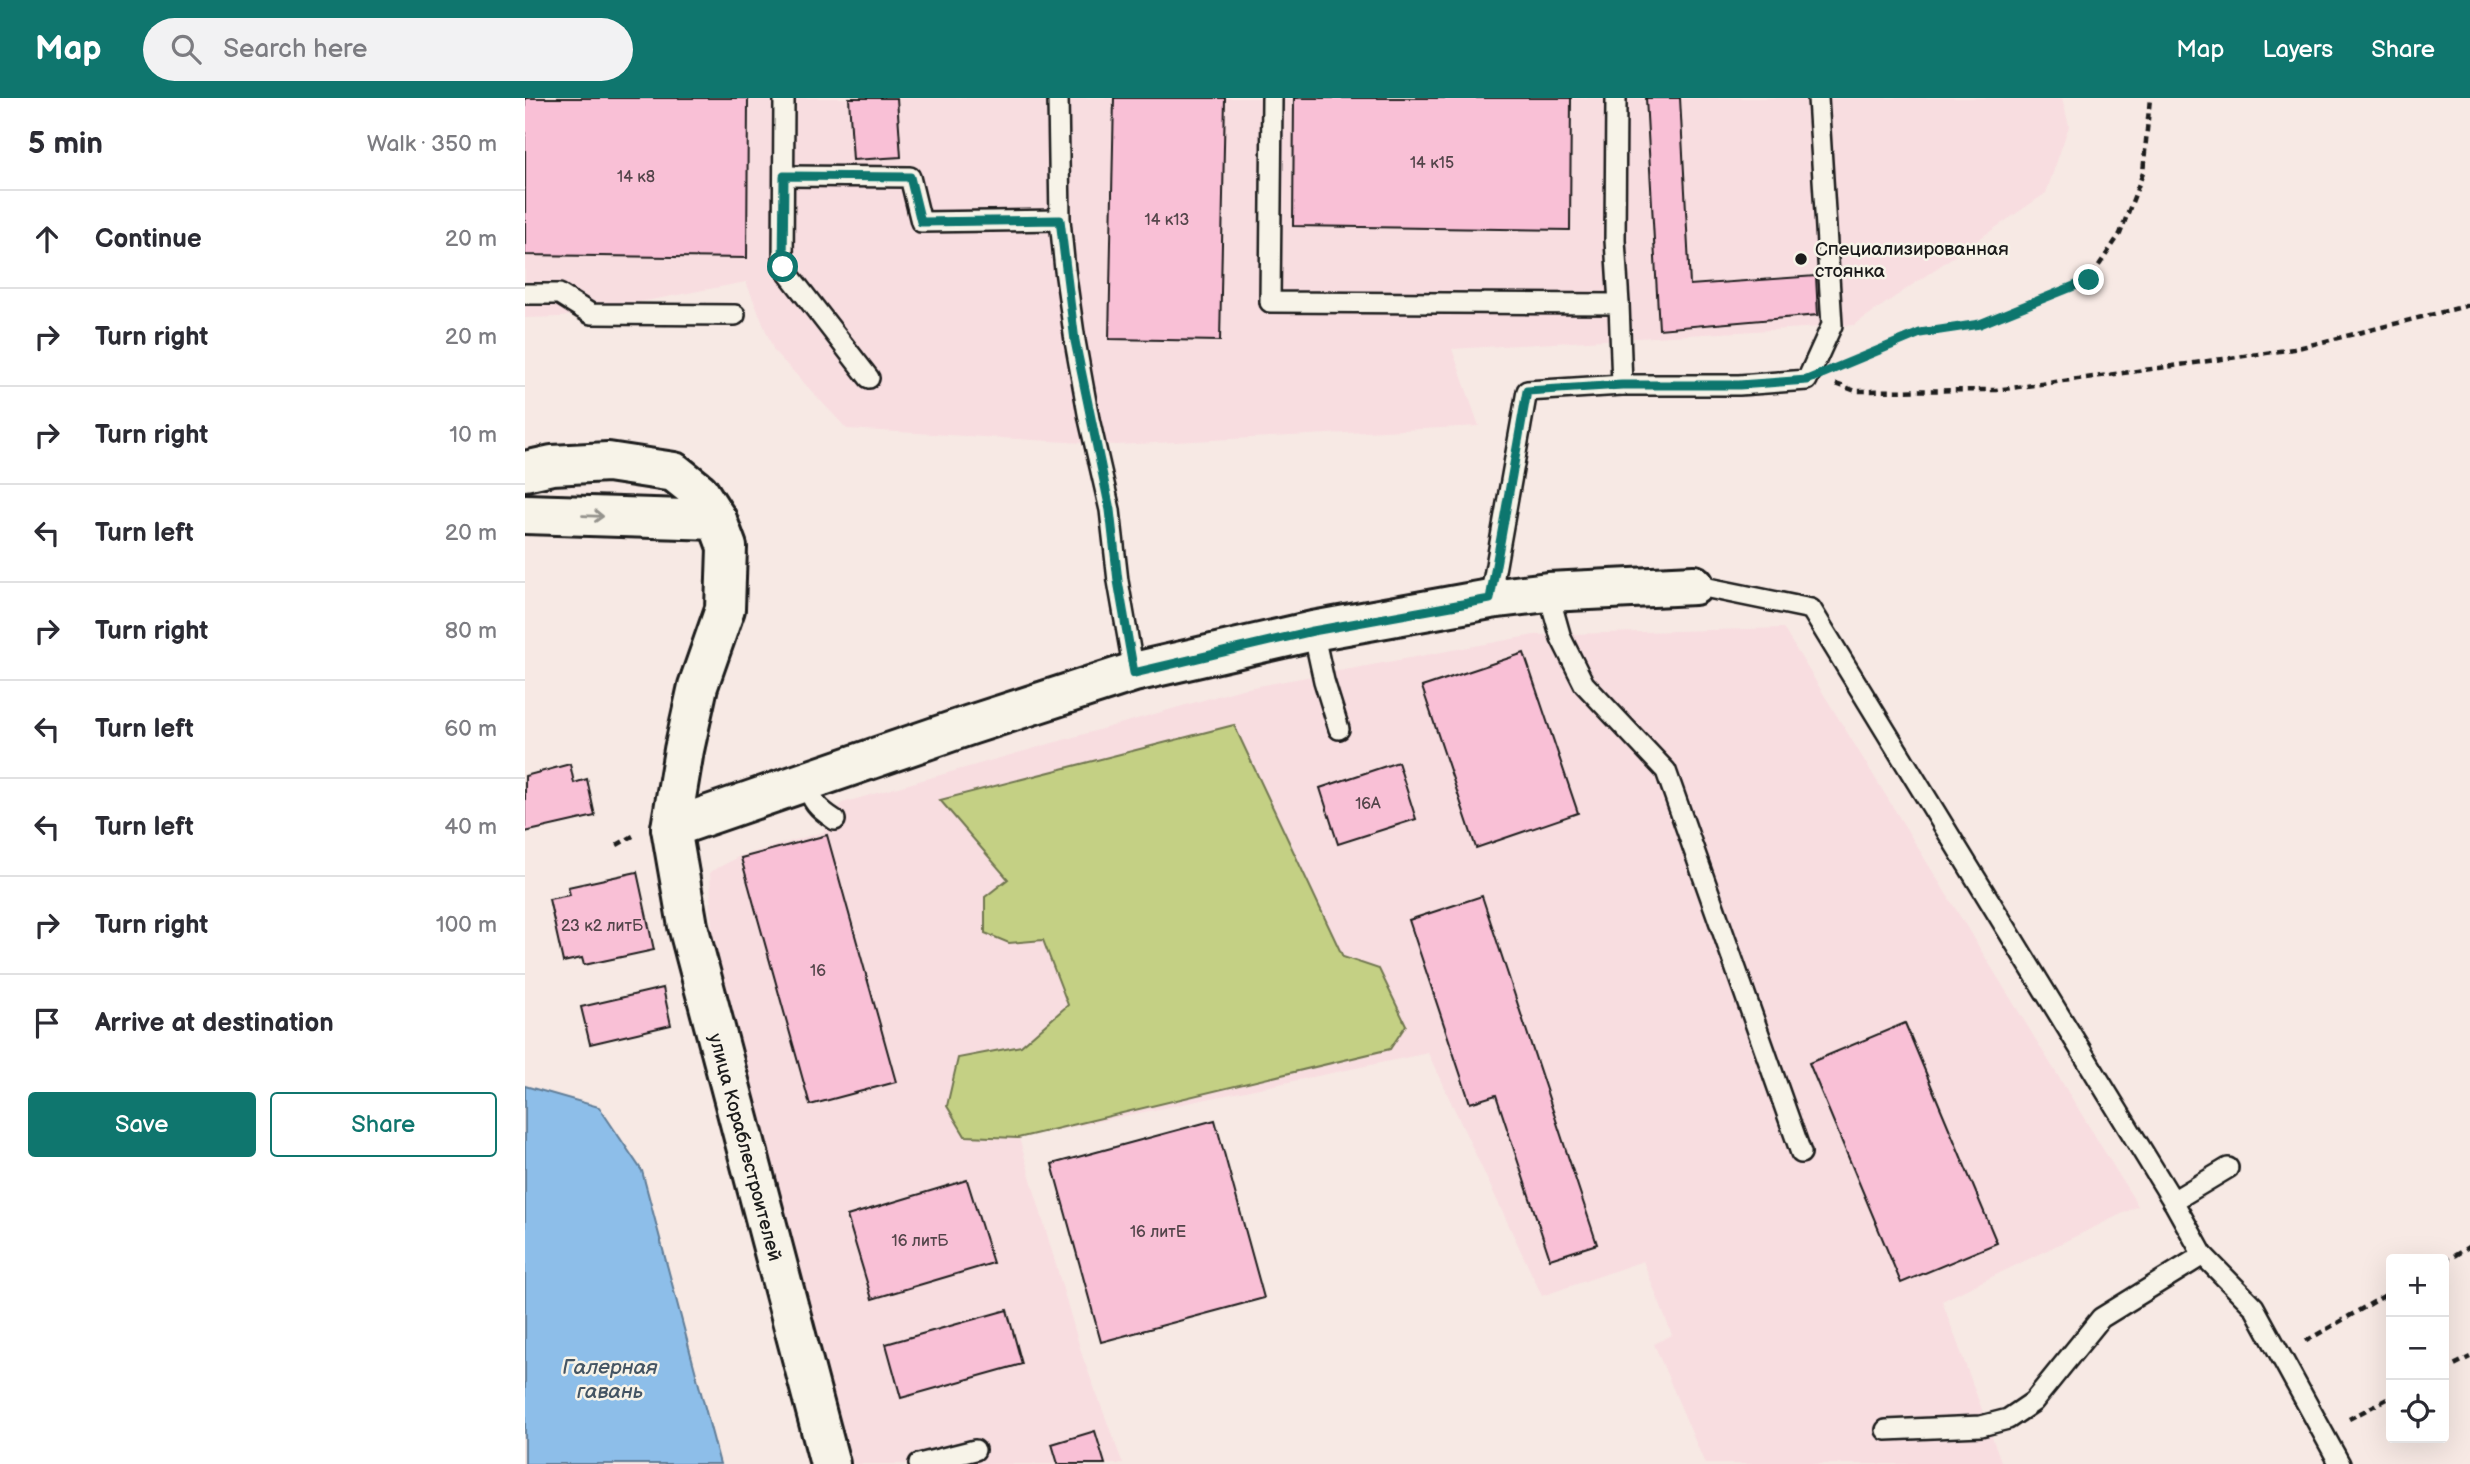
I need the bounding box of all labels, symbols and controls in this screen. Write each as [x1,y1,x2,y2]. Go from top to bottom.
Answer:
search box [143,18,633,81]
text: Map [35,29,101,69]
icon: search [167,30,205,68]
text: Search here [223,34,367,65]
text: Map [2176,35,2224,64]
text: Layers [2262,35,2333,64]
text: Share [2371,35,2435,64]
text: 5 min [28,126,103,162]
text: Walk · 350 m [367,130,497,158]
house number: 14 к15 [1410,154,1454,173]
house number: 14 к8 [617,168,655,187]
house number: 14 к13 [1145,211,1190,230]
icon: ahead [28,220,66,258]
text: Continue [95,224,202,255]
text: 20 m [445,225,497,253]
place label: Специализированная стоянка [1815,238,2009,283]
route start [767,251,798,282]
marker: Специализированная стоянка [1793,251,1809,267]
route end [2073,264,2104,295]
icon: right [28,318,66,356]
text: Turn right [95,322,208,353]
text: 20 m [445,323,497,351]
icon: right [28,416,66,454]
text: Turn right [95,420,208,451]
text: 10 m [449,421,497,449]
one-way arrow [581,509,604,522]
icon: left [28,514,66,552]
text: Turn left [95,518,194,549]
text: 20 m [445,519,497,547]
icon: right [28,612,66,650]
text: Turn right [95,616,208,647]
text: 80 m [445,617,497,645]
icon: left [28,710,66,748]
text: Turn left [95,714,194,745]
text: 60 m [444,715,497,743]
house number: 16А [1355,795,1381,814]
icon: left [28,808,66,846]
text: Turn left [95,812,194,843]
text: 40 m [444,813,497,841]
icon: right [28,906,66,944]
text: Turn right [95,910,208,941]
text: 100 m [436,911,497,939]
house number: 23 к2 литБ [561,917,644,936]
house number: 16 [810,962,826,981]
icon: arrive [28,1004,66,1042]
text: Arrive at destination [95,1008,334,1039]
street label: улица Кораблестроителей [703,1031,786,1264]
button: Save [28,1092,256,1157]
button: Share [270,1092,497,1157]
house number: 16 литЕ [1130,1223,1186,1242]
house number: 16 литБ [892,1232,949,1251]
map controls [2386,1254,2449,1443]
button: + [2386,1254,2449,1317]
button: − [2386,1317,2449,1380]
water label: Галерная гавань [562,1355,658,1404]
button: locate [2386,1380,2449,1443]

